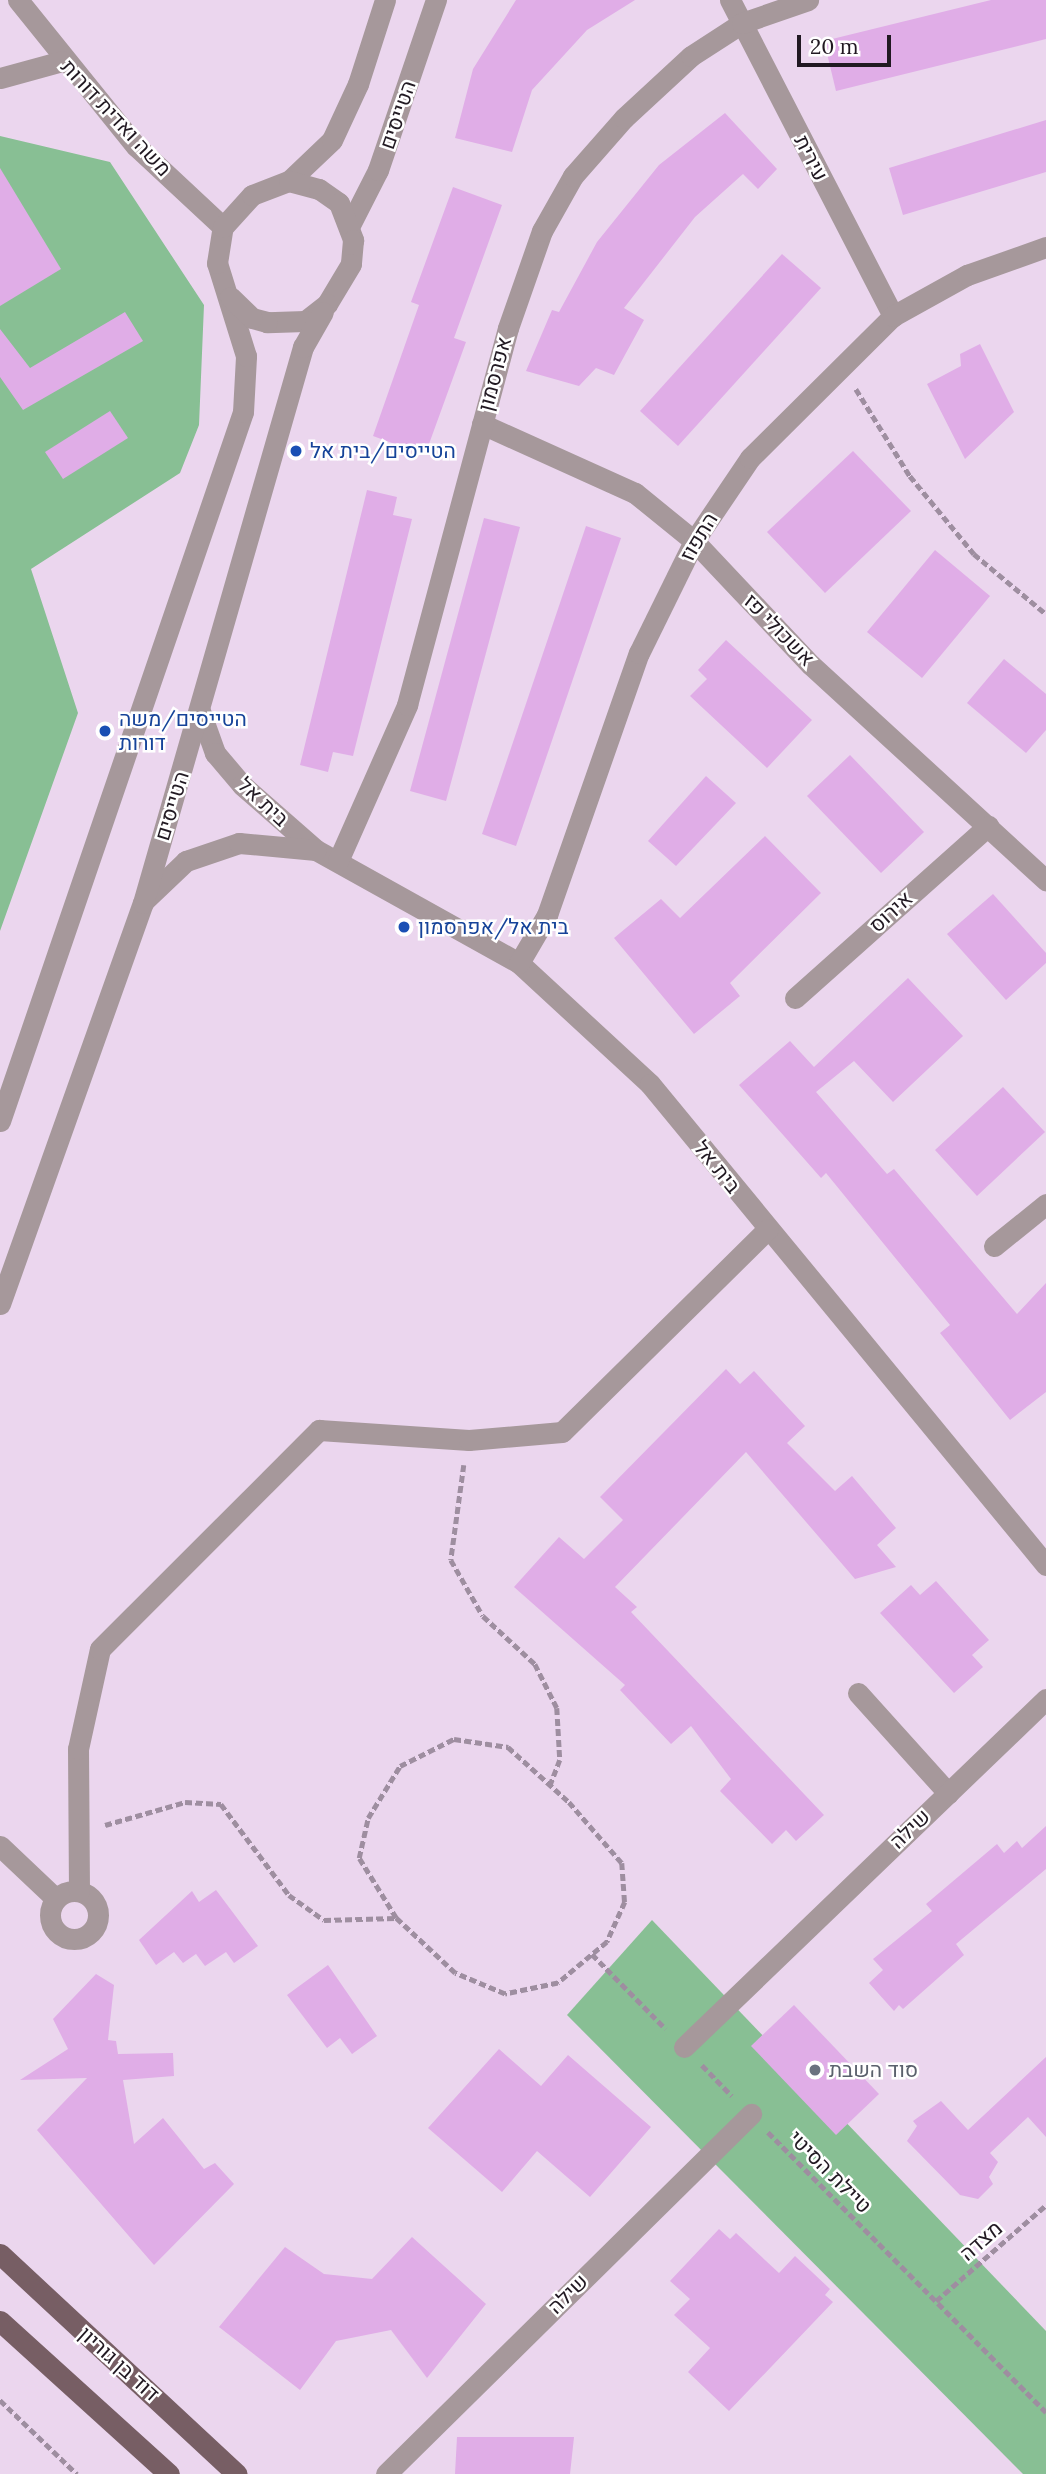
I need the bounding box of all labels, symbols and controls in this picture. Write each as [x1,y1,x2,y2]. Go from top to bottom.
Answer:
scale bar [801,21,895,65]
text: 20 m [810,33,859,60]
street label: משה ואדית דורות [56,54,176,182]
street label: הטייסים [375,77,421,153]
street label: עירית [789,131,833,185]
street label: אפרסמון [473,334,517,414]
place label: הטייסים/בית אל [310,438,456,464]
marker: הטייסים/בית אל [288,443,304,459]
street label: התפוז [675,508,723,566]
street label: אשכולי פז [738,589,820,671]
place label: הטייסים/משה דורות [119,706,247,756]
marker: הטייסים/משה דורות [97,723,113,739]
street label: הטייסים [150,768,194,844]
street label: בית אל [232,772,294,832]
street label: אירוס [864,886,918,938]
place label: בית אל/אפרסמון [418,914,569,940]
marker: בית אל/אפרסמון [396,919,412,935]
street label: בית אל [688,1136,746,1198]
street label: שילה [885,1804,935,1854]
place label: סוד השבת [829,2057,918,2083]
marker: סוד השבת [807,2062,823,2078]
street label: טיילת הסיטי [783,2125,877,2219]
street label: מצדה [955,2216,1007,2266]
street label: שילה [543,2269,593,2319]
street label: דוד בן גוריון [74,2321,164,2407]

